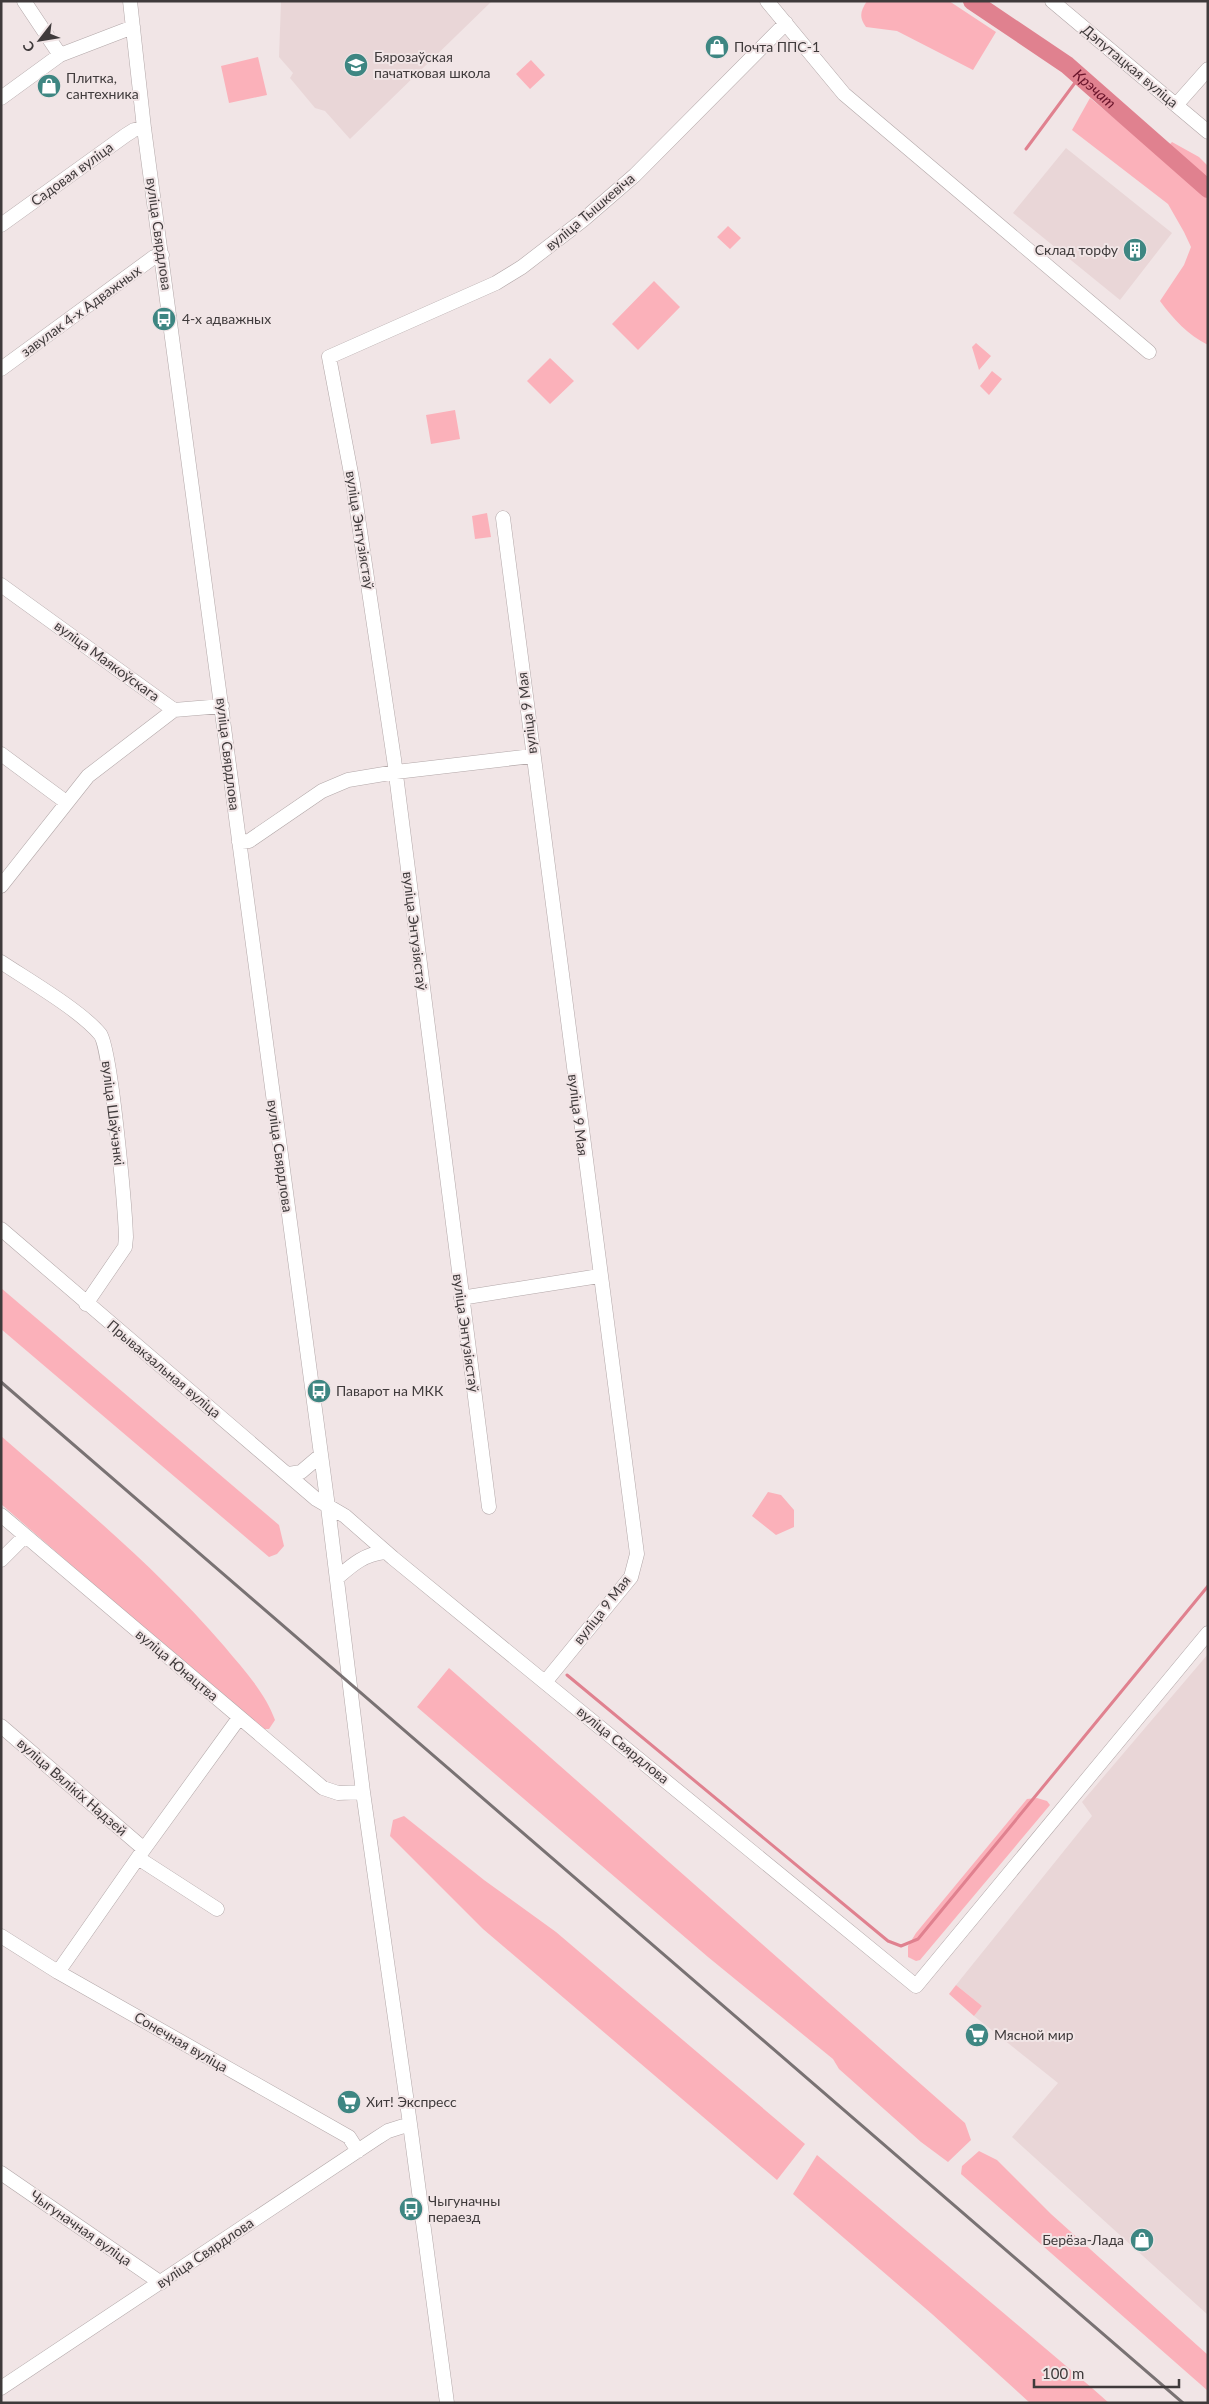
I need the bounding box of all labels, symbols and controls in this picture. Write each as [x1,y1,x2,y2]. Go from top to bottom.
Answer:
north arrow [15,15,65,65]
street label: Дэпутацкая вуліца [1079,20,1182,111]
shop icon: Почта ППС-1 [704,34,730,60]
text: С [18,38,38,55]
place label: Почта ППС-1 [734,38,820,55]
place label: Бярозаўская пачатковая школа [374,48,491,81]
school or university icon: Бярозаўская пачатковая школа [343,52,369,78]
water label: Крэчат [1070,65,1120,112]
place label: Плитка, сантехника [66,69,139,102]
shop icon: Плитка, сантехника [36,73,62,99]
street label: Садовая вуліца [27,138,116,209]
street label: вуліца Тышкевіча [542,169,638,254]
street label: вуліца Свярдлова [143,177,176,291]
building icon: Склад торфу [1122,237,1148,263]
place label: Склад торфу [1035,241,1119,258]
street label: завулак 4-х Адважных [17,261,144,360]
bus stop icon: 4-х адважных [151,306,177,332]
place label: 4-х адважных [182,310,271,327]
street label: вуліца Энтузіястаў [343,470,378,591]
street label: вуліца Маякоўскага [51,617,163,704]
street label: вуліца 9 Мая [513,671,540,755]
street label: вуліца Свярдлова [213,697,244,811]
street label: вуліца Энтузіястаў [400,871,431,992]
street label: вуліца Шаўчэнкі [99,1060,128,1166]
street label: вуліца 9 Мая [565,1073,592,1157]
street label: вуліца Свярдлова [264,1099,297,1213]
street label: вуліца Энтузіястаў [450,1273,483,1394]
street label: Прывакзальная вуліца [104,1316,225,1421]
bus stop icon: Паварот на МКК [306,1378,332,1404]
place label: Паварот на МКК [336,1382,444,1399]
street label: вуліца 9 Мая [570,1572,634,1647]
street label: вуліца Юнацтва [133,1625,222,1704]
street label: вуліца Свярдлова [574,1702,673,1787]
street label: вуліца Вялікіх Надзей [14,1734,131,1839]
street label: Сонечная вуліца [131,2008,231,2075]
supermarket icon: Мясной мир [964,2022,990,2048]
place label: Мясной мир [994,2026,1074,2043]
supermarket icon: Хит! Экспресс [336,2089,362,2115]
place label: Хит! Экспресс [366,2093,457,2110]
street label: Чыгуначная вуліца [27,2186,135,2269]
place label: Чыгуначны пераезд [428,2192,500,2225]
bus stop icon: Чыгуначны пераезд [398,2196,424,2222]
street label: вуліца Свярдлова [153,2214,256,2291]
shop icon: Берёза-Лада [1129,2227,1155,2253]
place label: Берёза-Лада [1042,2231,1124,2248]
scale bar [1034,2356,1179,2388]
text: 100 m [1042,2364,1084,2382]

